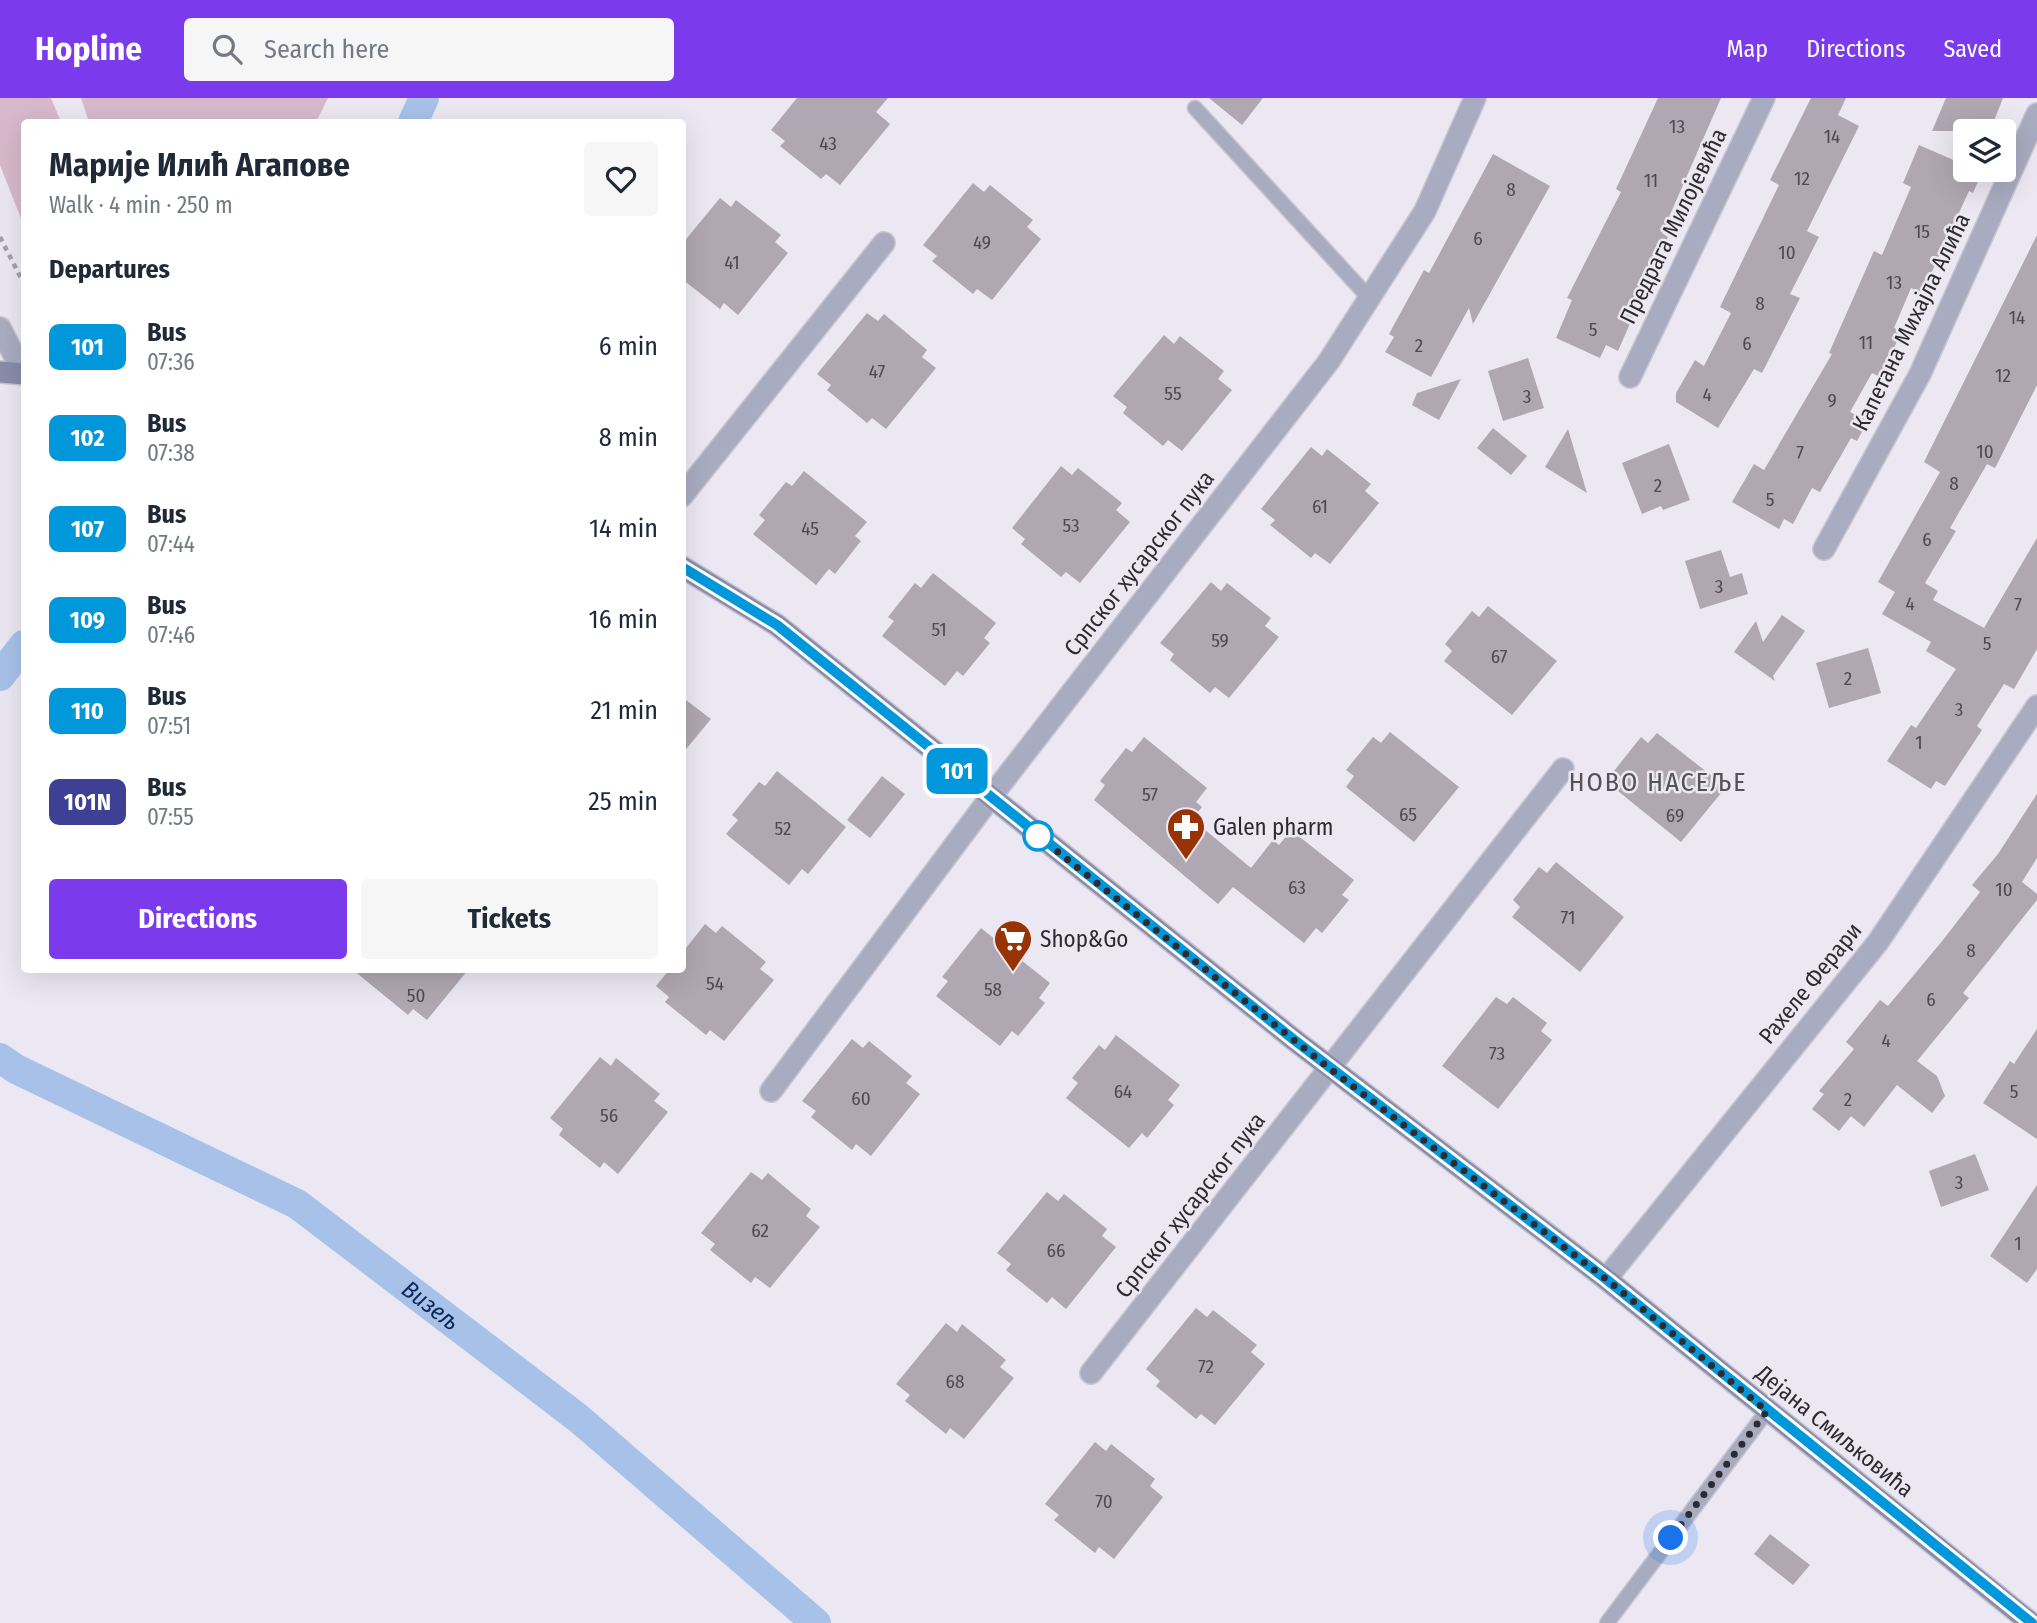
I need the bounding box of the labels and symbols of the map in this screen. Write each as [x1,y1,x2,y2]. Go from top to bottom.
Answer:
house number: 13 [1669,115,1685,138]
street label: Предрага Милојевића [1613,124,1733,328]
house number: 14 [1824,125,1840,148]
house number: 43 [819,132,837,155]
house number: 12 [1794,167,1810,190]
house number: 11 [1644,169,1658,192]
house number: 8 [1506,178,1516,201]
street label: Капетана Михајла Алића [1846,209,1976,435]
house number: 15 [1914,220,1930,243]
house number: 6 [1473,227,1483,250]
house number: 49 [973,231,991,254]
house number: 10 [1778,241,1796,264]
house number: 41 [724,251,740,274]
house number: 13 [1886,271,1902,294]
house number: 8 [1755,292,1765,315]
house number: 14 [2009,306,2025,329]
house number: 5 [1589,318,1597,341]
house number: 11 [1859,331,1873,354]
house number: 6 [1742,332,1752,355]
house number: 2 [1415,334,1423,357]
house number: 47 [869,360,886,383]
house number: 12 [1995,364,2011,387]
house number: 55 [1164,382,1182,405]
house number: 4 [1702,383,1712,406]
house number: 3 [1523,385,1531,408]
house number: 9 [1827,389,1837,412]
house number: 10 [1976,440,1994,463]
house number: 7 [1796,441,1804,464]
street label: Српског хусарског пука [1058,465,1220,661]
house number: 8 [1949,472,1959,495]
house number: 2 [1654,474,1662,497]
house number: 5 [1766,488,1774,511]
house number: 61 [1312,495,1328,518]
house number: 53 [1062,514,1080,537]
house number: 45 [801,517,819,540]
house number: 6 [1922,528,1932,551]
house number: 3 [1715,575,1723,598]
house number: 4 [1905,592,1915,615]
house number: 7 [2014,593,2022,616]
house number: 51 [931,618,947,641]
house number: 59 [1211,629,1229,652]
house number: 5 [1983,632,1991,655]
house number: 67 [1491,645,1508,668]
house number: 2 [1844,667,1852,690]
house number: 3 [1955,698,1963,721]
house number: 1 [1915,731,1923,754]
line badge: 101 [917,748,997,794]
district label: НОВО НАСЕЉЕ [1569,767,1747,798]
house number: 57 [1142,783,1158,806]
house number: 65 [1399,803,1417,826]
house number: 69 [1666,804,1684,827]
pharmacy icon: Galen pharm [1165,806,1207,861]
place label: Galen pharm [1213,813,1333,841]
house number: 52 [775,817,791,840]
unlabelled marker [1023,821,1053,851]
house number: 63 [1288,876,1306,899]
house number: 10 [1995,878,2013,901]
house number: 71 [1561,906,1575,929]
street label: Рахеле Ферари [1753,917,1867,1049]
supermarket icon: Shop&Go [992,918,1034,973]
place label: Shop&Go [1040,925,1128,953]
house number: 8 [1966,939,1976,962]
house number: 54 [706,972,724,995]
house number: 58 [984,978,1002,1001]
house number: 50 [407,984,425,1007]
house number: 6 [1926,988,1936,1011]
house number: 4 [1881,1029,1891,1052]
house number: 73 [1489,1042,1505,1065]
house number: 64 [1114,1080,1132,1103]
house number: 5 [2010,1080,2018,1103]
house number: 60 [851,1087,871,1110]
house number: 2 [1844,1088,1852,1111]
house number: 56 [600,1104,618,1127]
street label: Српског хусарског пука [1109,1107,1271,1303]
house number: 3 [1955,1171,1963,1194]
house number: 62 [751,1219,769,1242]
house number: 1 [2014,1232,2022,1255]
house number: 66 [1047,1239,1065,1262]
water label: Визељ [396,1275,465,1336]
house number: 72 [1198,1355,1214,1378]
street label: Дејана Смиљковића [1750,1358,1919,1503]
house number: 68 [946,1370,964,1393]
house number: 70 [1095,1490,1113,1513]
your location [1653,1520,1688,1555]

